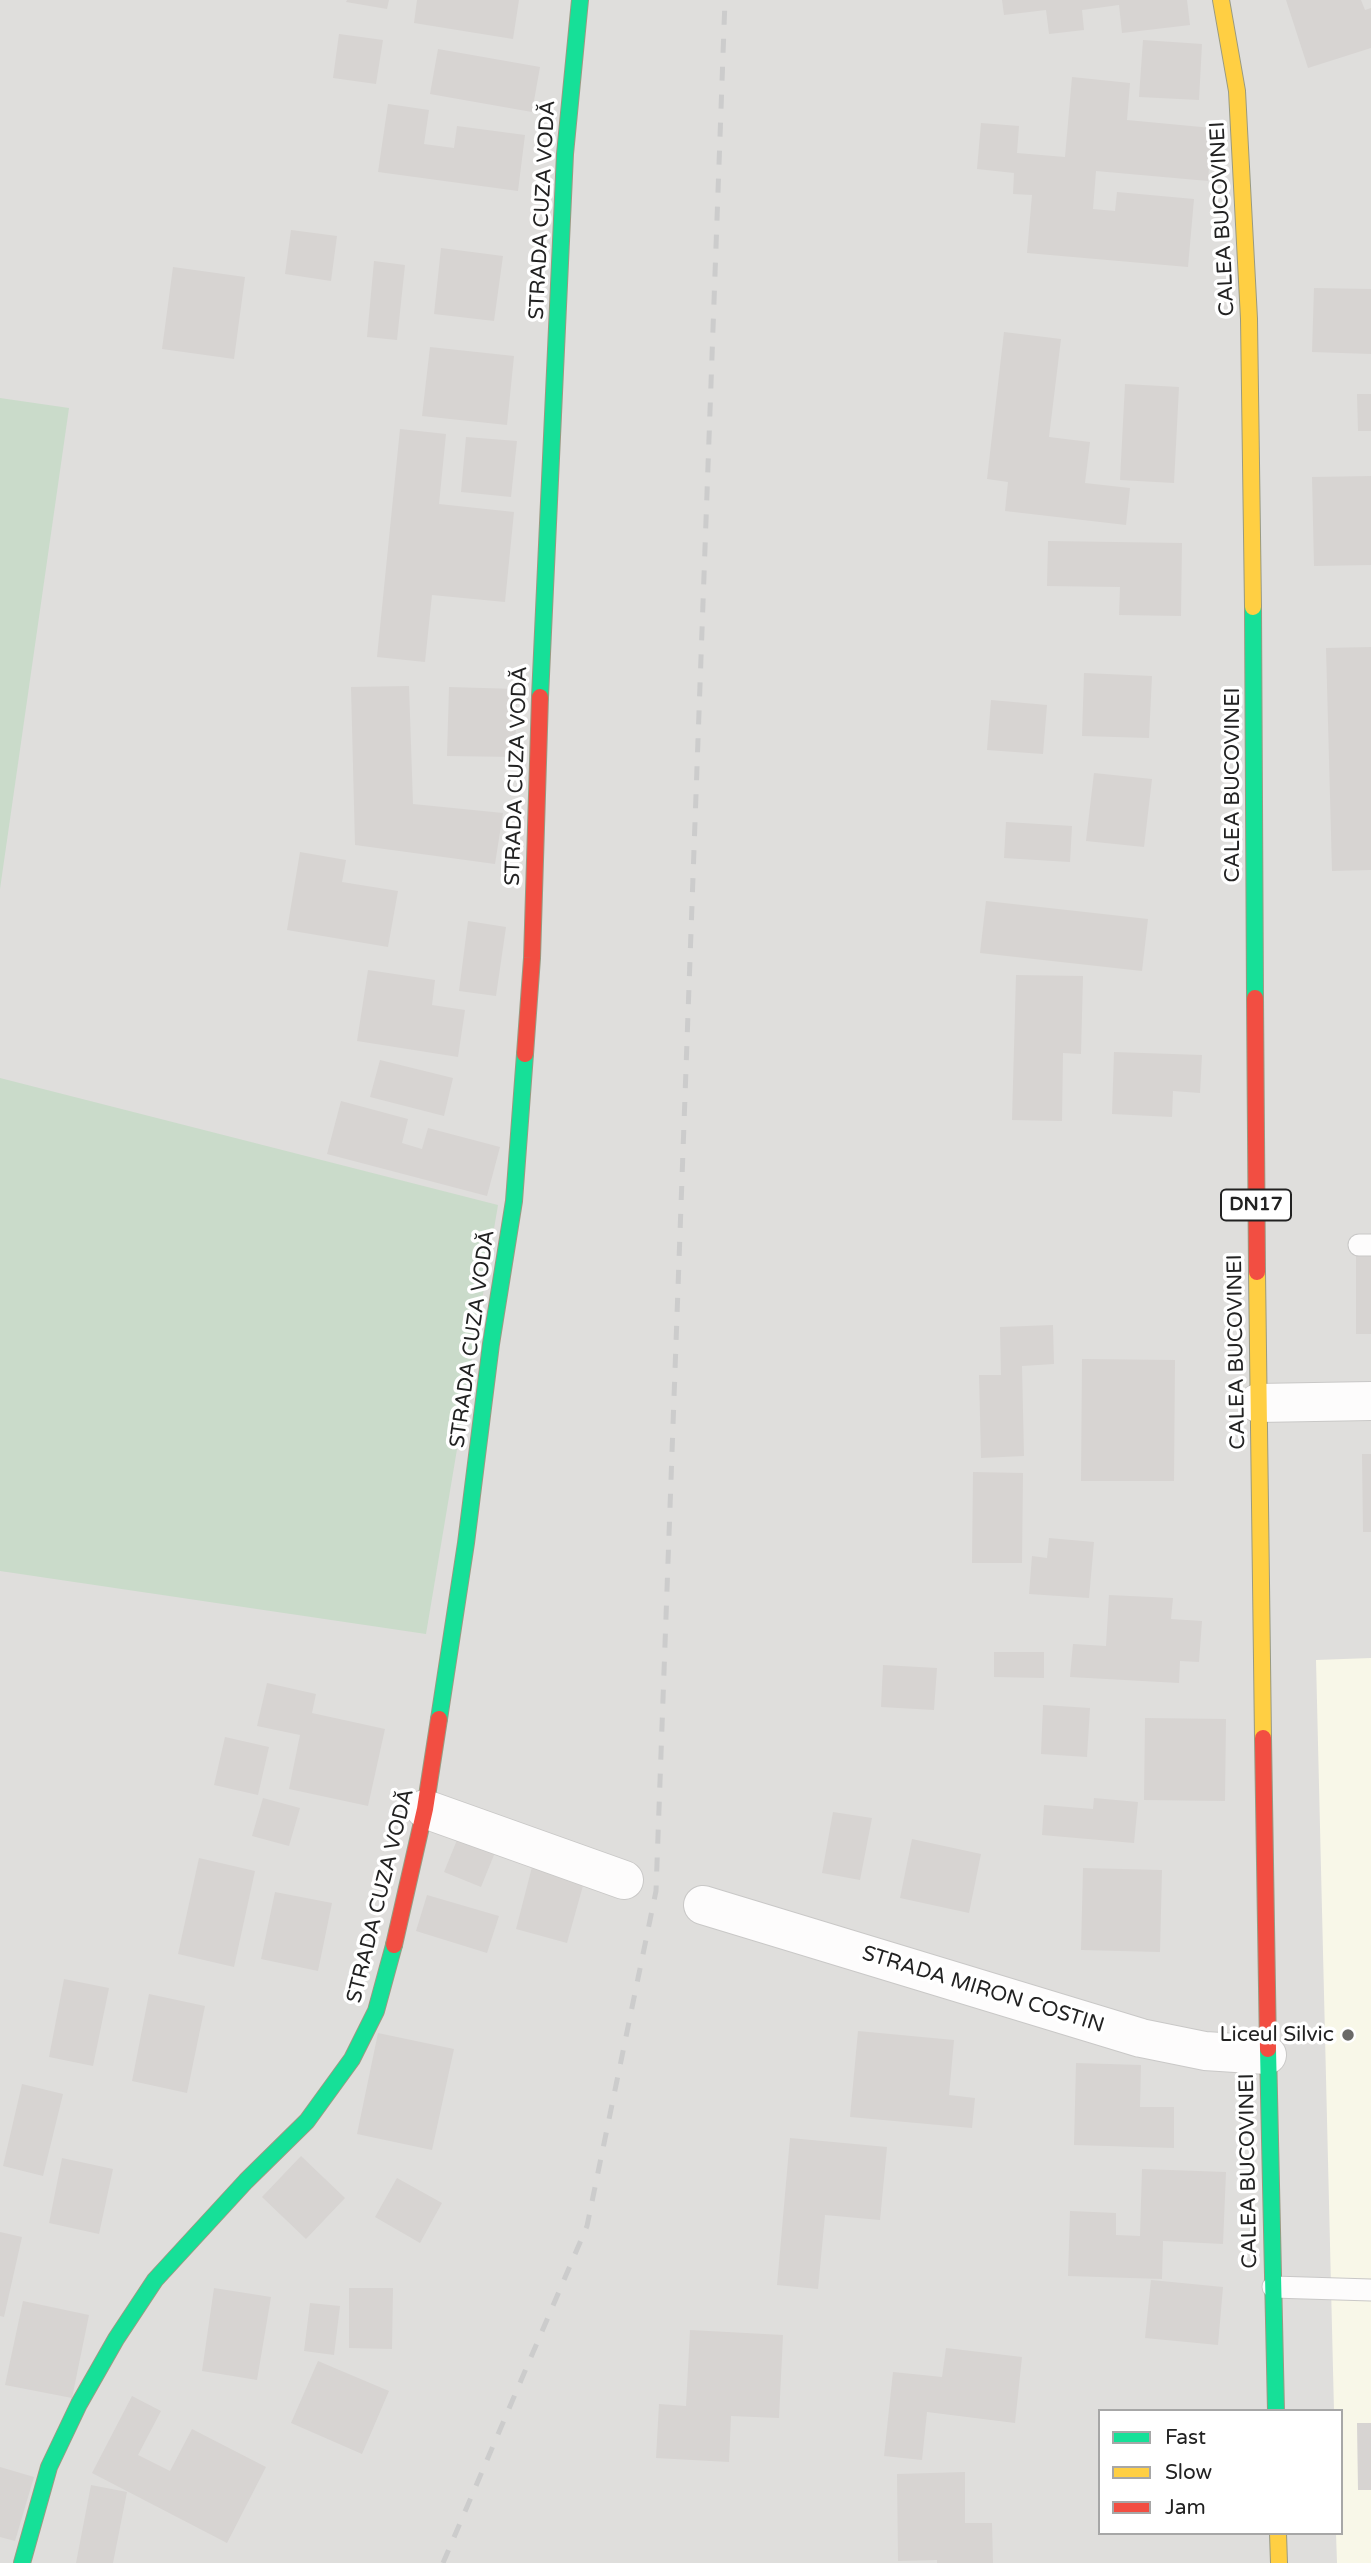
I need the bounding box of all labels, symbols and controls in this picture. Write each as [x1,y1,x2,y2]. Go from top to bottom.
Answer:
street label: STRADA CUZA VODĂ [525,100,561,320]
street label: CALEA BUCOVINEI [1205,121,1241,317]
street label: STRADA CUZA VODĂ [501,666,533,886]
street label: CALEA BUCOVINEI [1220,687,1246,883]
road number: DN17 [1221,1190,1291,1220]
street label: STRADA CUZA VODĂ [445,1228,501,1450]
street label: CALEA BUCOVINEI [1223,1254,1251,1450]
street label: STRADA CUZA VODĂ [342,1786,420,2006]
street label: STRADA MIRON COSTIN [859,1941,1107,2039]
place label: Liceul Silvic [1219,2022,1334,2048]
marker: Liceul Silvic [1340,2027,1356,2043]
street label: CALEA BUCOVINEI [1235,2073,1263,2269]
legend [1098,2409,1343,2535]
text: Fast [1165,2425,1206,2450]
text: Slow [1165,2460,1212,2485]
text: Jam [1165,2495,1206,2520]

